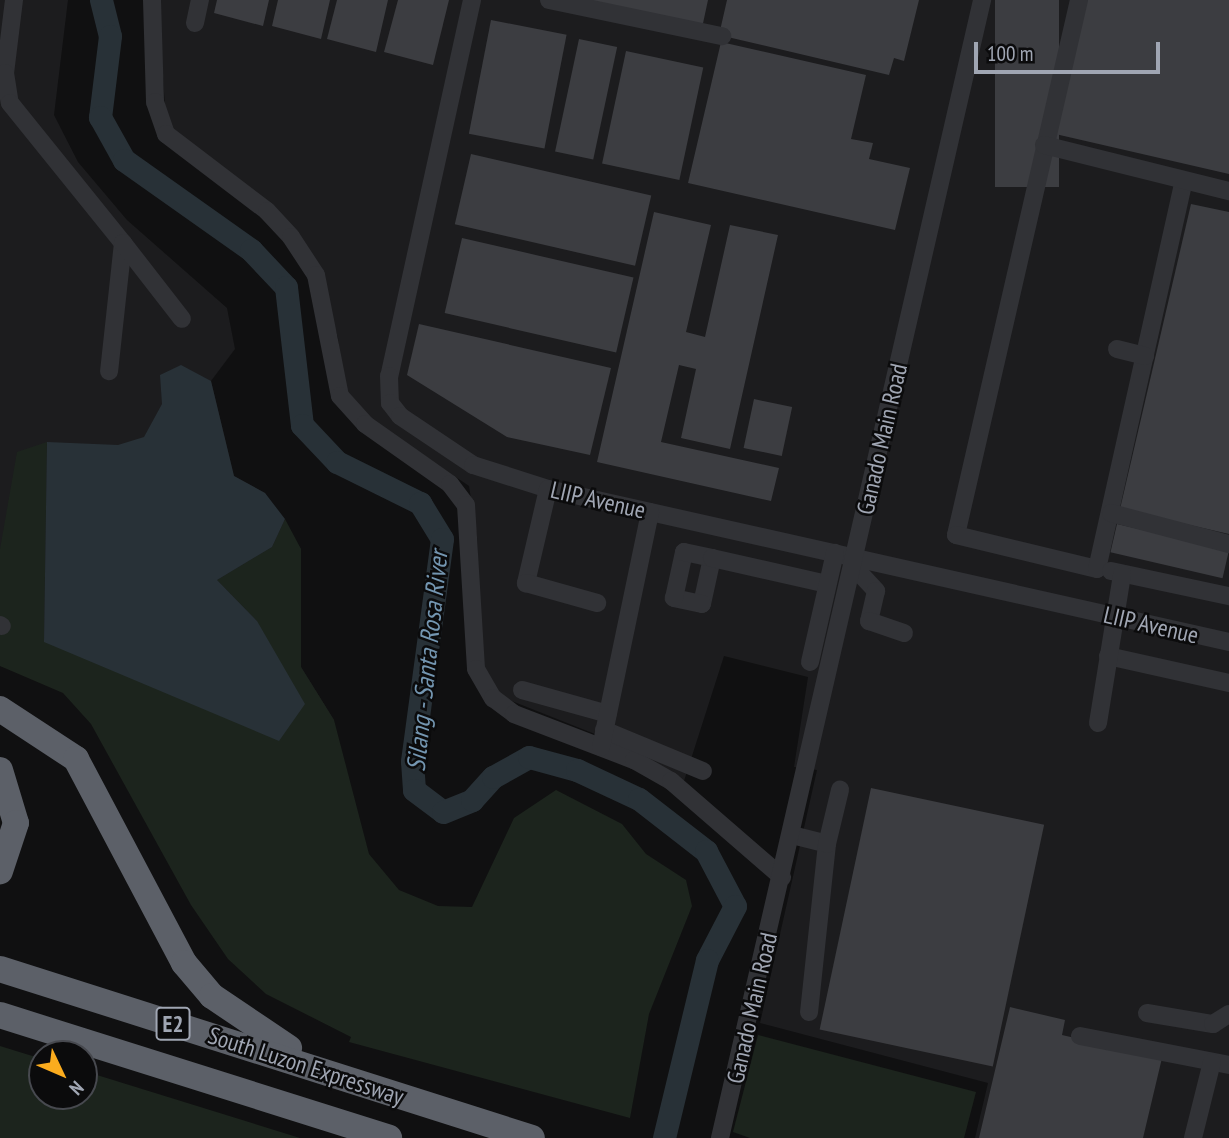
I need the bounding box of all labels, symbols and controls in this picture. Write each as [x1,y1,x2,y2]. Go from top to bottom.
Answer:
scale bar [977,28,1162,72]
text: 100 m [987,40,1033,67]
street label: Ganado Main Road [851,361,913,517]
street label: LIIP Avenue [547,475,649,525]
water label: Silang - Santa Rosa River [400,548,454,774]
street label: LIIP Avenue [1100,600,1202,650]
street label: Ganado Main Road [721,930,783,1086]
road number: E2 [156,1004,190,1044]
street label: South Luzon Expressway [205,1021,407,1111]
north arrow [28,1040,98,1110]
text: N [64,1076,89,1100]

